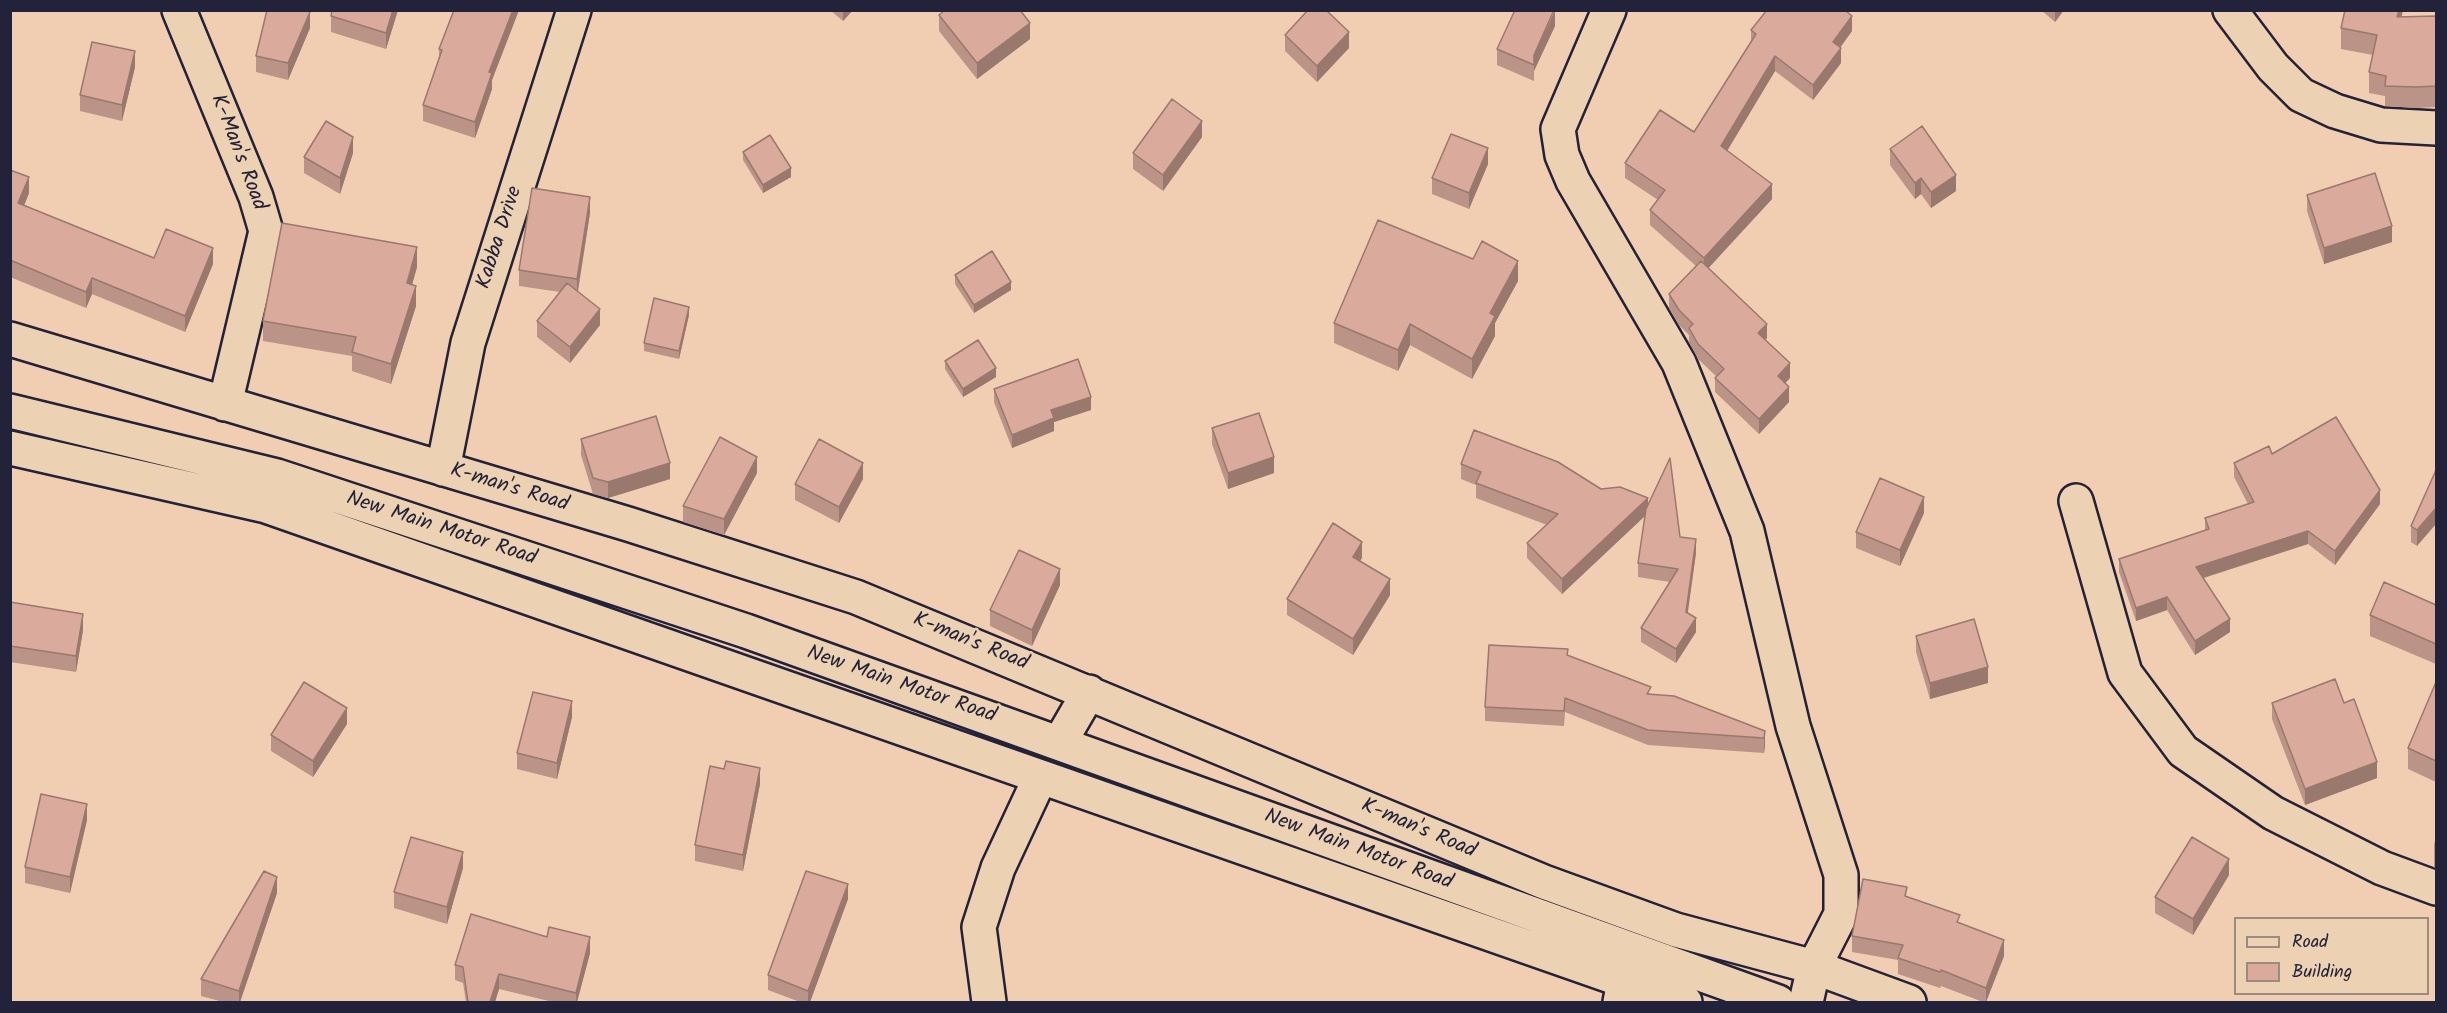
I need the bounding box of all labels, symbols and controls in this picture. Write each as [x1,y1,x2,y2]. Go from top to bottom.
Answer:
street label: K-Man's Road [203,91,271,215]
street label: Kabba Drive [473,184,529,292]
street label: K-man's Road [447,459,571,519]
street label: New Main Motor Road [343,487,539,573]
street label: K-man's Road [909,608,1031,678]
street label: New Main Motor Road [803,642,999,730]
street label: K-man's Road [1357,795,1479,865]
street label: New Main Motor Road [1260,805,1456,897]
legend [2234,917,2429,995]
text: Road [2292,928,2328,957]
text: Building [2292,958,2352,987]

